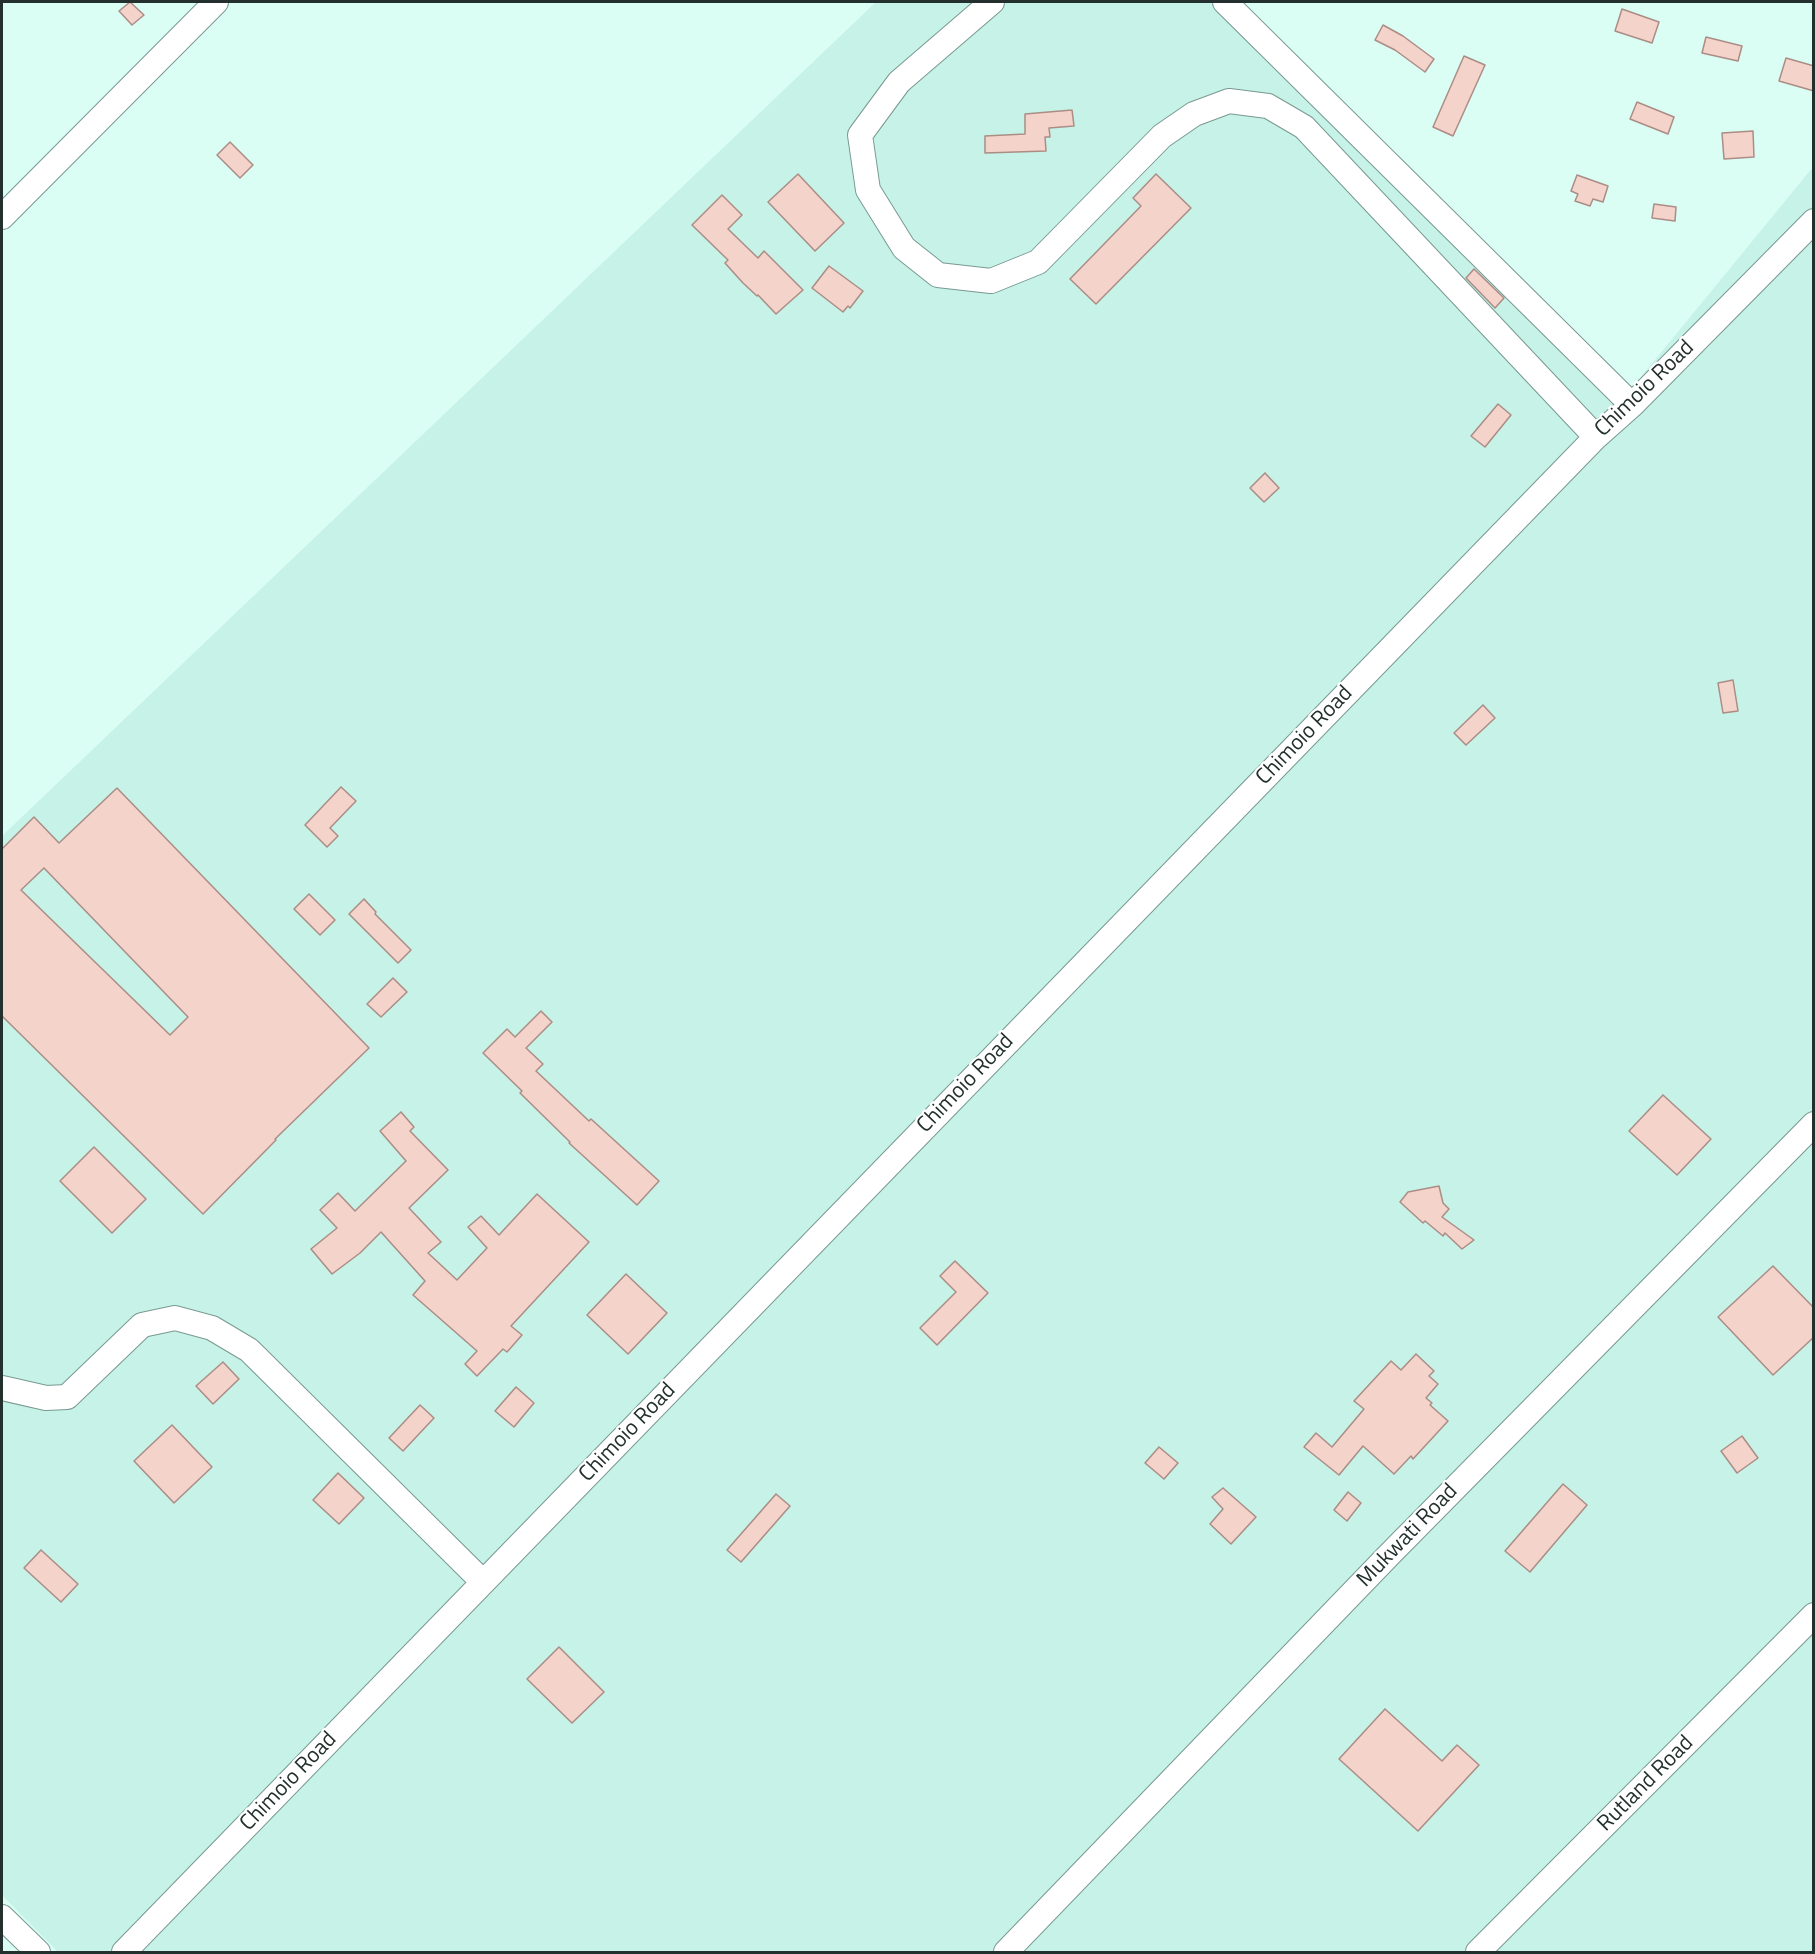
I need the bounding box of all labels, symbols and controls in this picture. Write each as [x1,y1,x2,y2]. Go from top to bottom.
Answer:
street label: Chimoio Road [1590,335,1700,443]
street label: Chimoio Road [1251,681,1359,791]
street label: Chimoio Road [912,1029,1020,1139]
street label: Chimoio Road [574,1378,682,1488]
street label: Mukwati Road [1352,1479,1464,1593]
street label: Chimoio Road [235,1727,343,1837]
street label: Rutland Road [1593,1731,1699,1837]

